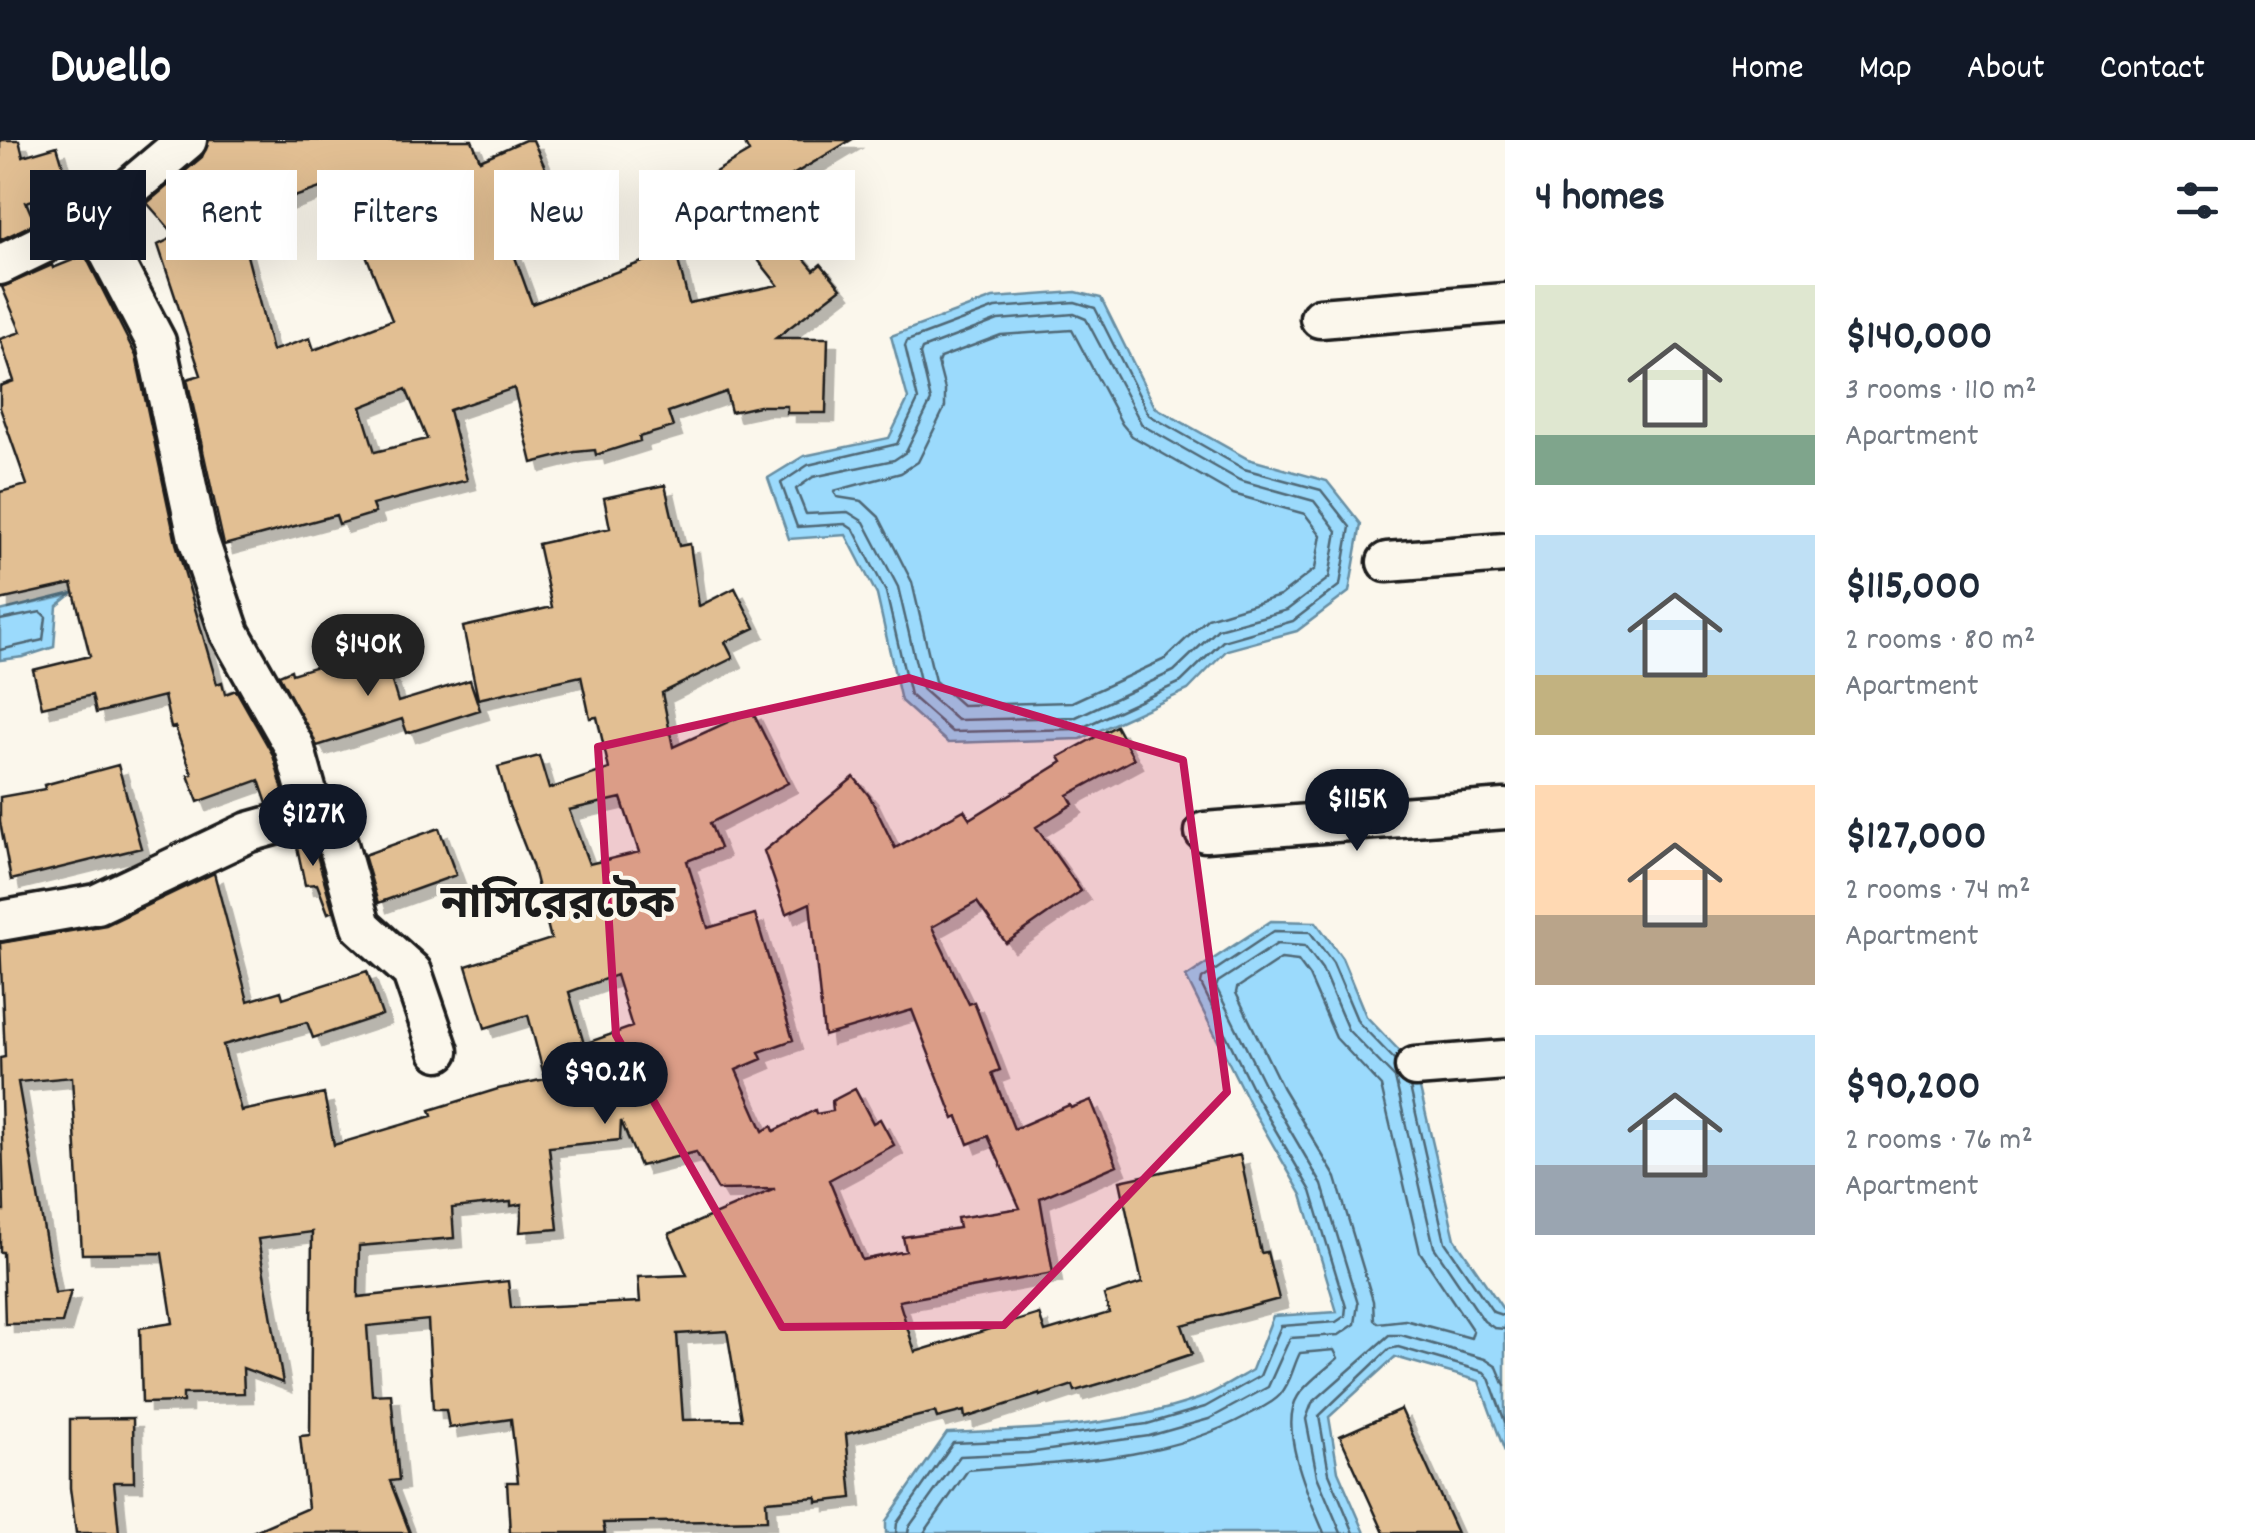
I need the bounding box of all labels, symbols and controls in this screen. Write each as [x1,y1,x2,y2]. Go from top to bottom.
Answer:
text: Dwello [50,36,171,105]
text: Home [1731,45,1804,95]
text: Map [1859,45,1912,95]
text: About [1967,45,2045,95]
text: Contact [2100,45,2205,95]
chip: Buy [30,170,146,260]
chip: Rent [166,170,297,260]
chip: Filters [317,170,474,260]
chip: New [494,170,619,260]
chip: Apartment [639,170,855,260]
text: 4 homes [1535,170,1665,230]
icon: filters [2170,173,2225,228]
text: $140,000 [1845,309,1992,369]
icon: home [1615,325,1735,445]
text: 3 rooms · 110 m² [1845,369,2037,415]
text: Apartment [1845,415,1979,461]
text: $115,000 [1845,559,1981,619]
icon: home [1615,575,1735,695]
pin: $140K [298,614,438,699]
text: 2 rooms · 80 m² [1845,619,2035,665]
text: $140K [334,623,402,669]
text: Apartment [1845,665,1979,711]
pin: $115K [1287,769,1427,854]
text: $115K [1327,778,1387,824]
pin: $127K [243,784,383,869]
text: $127K [281,793,345,839]
text: $127,000 [1845,809,1987,869]
icon: home [1615,825,1735,945]
text: 2 rooms · 74 m² [1845,869,2031,915]
district label: নাসিরেরটেক [440,875,677,940]
text: Apartment [1845,915,1979,961]
pin: $90.2K [524,1042,686,1127]
text: $90.2K [564,1051,646,1097]
text: $90,200 [1845,1059,1981,1119]
icon: home [1615,1075,1735,1195]
text: 2 rooms · 76 m² [1845,1119,2033,1165]
text: Apartment [1845,1165,1979,1211]

